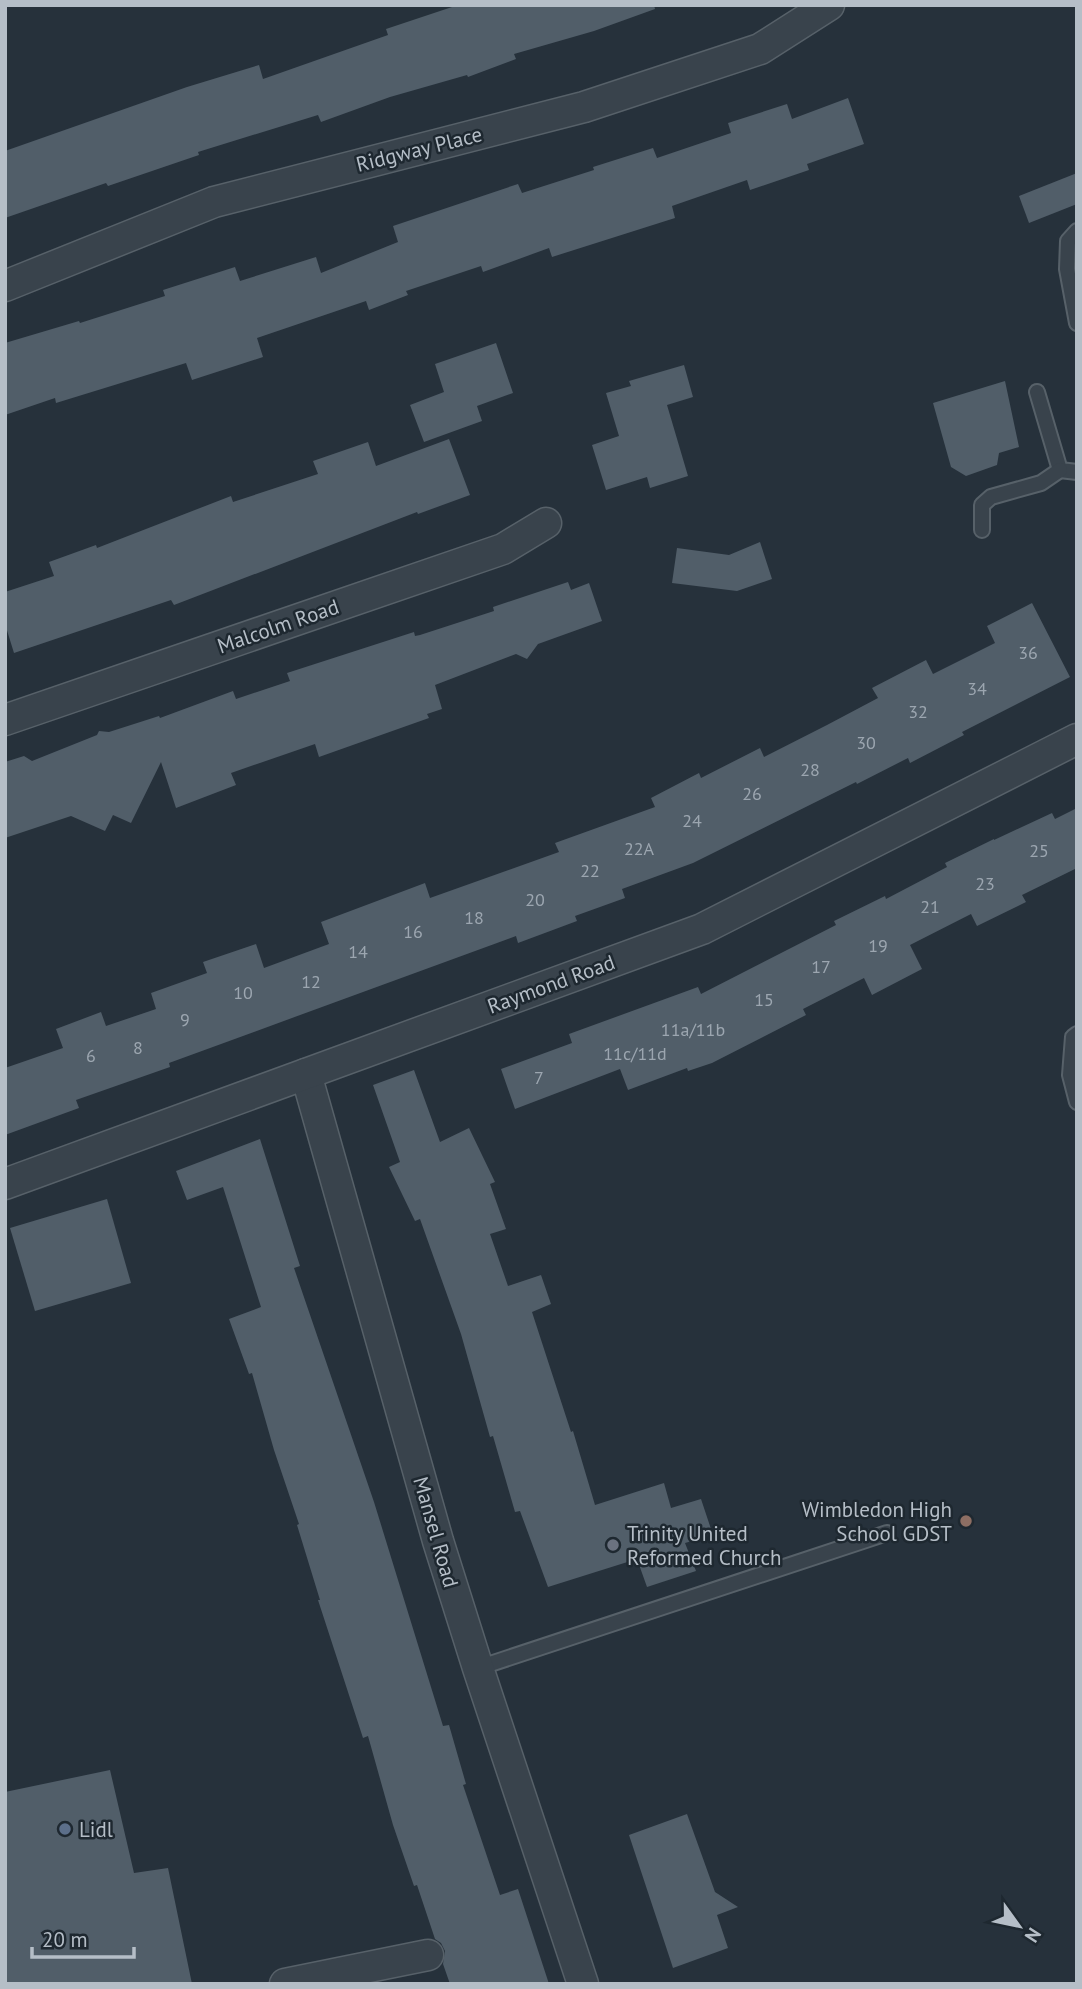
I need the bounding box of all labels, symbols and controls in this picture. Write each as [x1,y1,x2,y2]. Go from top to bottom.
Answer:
street label: Ridgway Place [353,120,485,178]
street label: Malcolm Road [214,593,342,659]
house number: 36 [1018,641,1038,664]
house number: 34 [967,677,987,700]
house number: 32 [908,700,928,723]
house number: 30 [856,731,876,754]
house number: 28 [800,758,820,781]
house number: 26 [742,782,762,805]
house number: 24 [682,809,702,832]
house number: 22A [624,837,655,860]
house number: 25 [1029,839,1049,862]
house number: 22 [580,859,600,882]
house number: 23 [975,872,995,895]
house number: 20 [525,888,545,911]
house number: 21 [920,895,940,918]
house number: 18 [464,906,484,929]
house number: 16 [403,920,423,943]
house number: 19 [868,934,888,957]
house number: 14 [348,940,368,963]
street label: Raymond Road [484,948,618,1020]
house number: 17 [811,955,831,978]
house number: 12 [301,970,321,993]
house number: 10 [233,981,253,1004]
house number: 15 [754,988,774,1011]
house number: 9 [180,1008,190,1031]
house number: 11a/11b [661,1018,725,1041]
house number: 8 [133,1036,143,1059]
house number: 11c/11d [603,1042,667,1065]
house number: 6 [86,1044,96,1067]
house number: 7 [534,1066,544,1089]
street label: Mansel Road [407,1473,465,1591]
place label: Wimbledon High School GDST [802,1496,952,1547]
marker: Wimbledon High School GDST [958,1513,974,1529]
place label: Trinity United Reformed Church [627,1520,782,1571]
marker: Trinity United Reformed Church [605,1537,621,1553]
place label: Lidl [79,1816,113,1843]
marker: Lidl [57,1821,73,1837]
north arrow [984,1891,1054,1961]
scale bar [32,1916,133,1960]
text: N [1020,1923,1047,1947]
text: 20 m [42,1926,88,1953]

